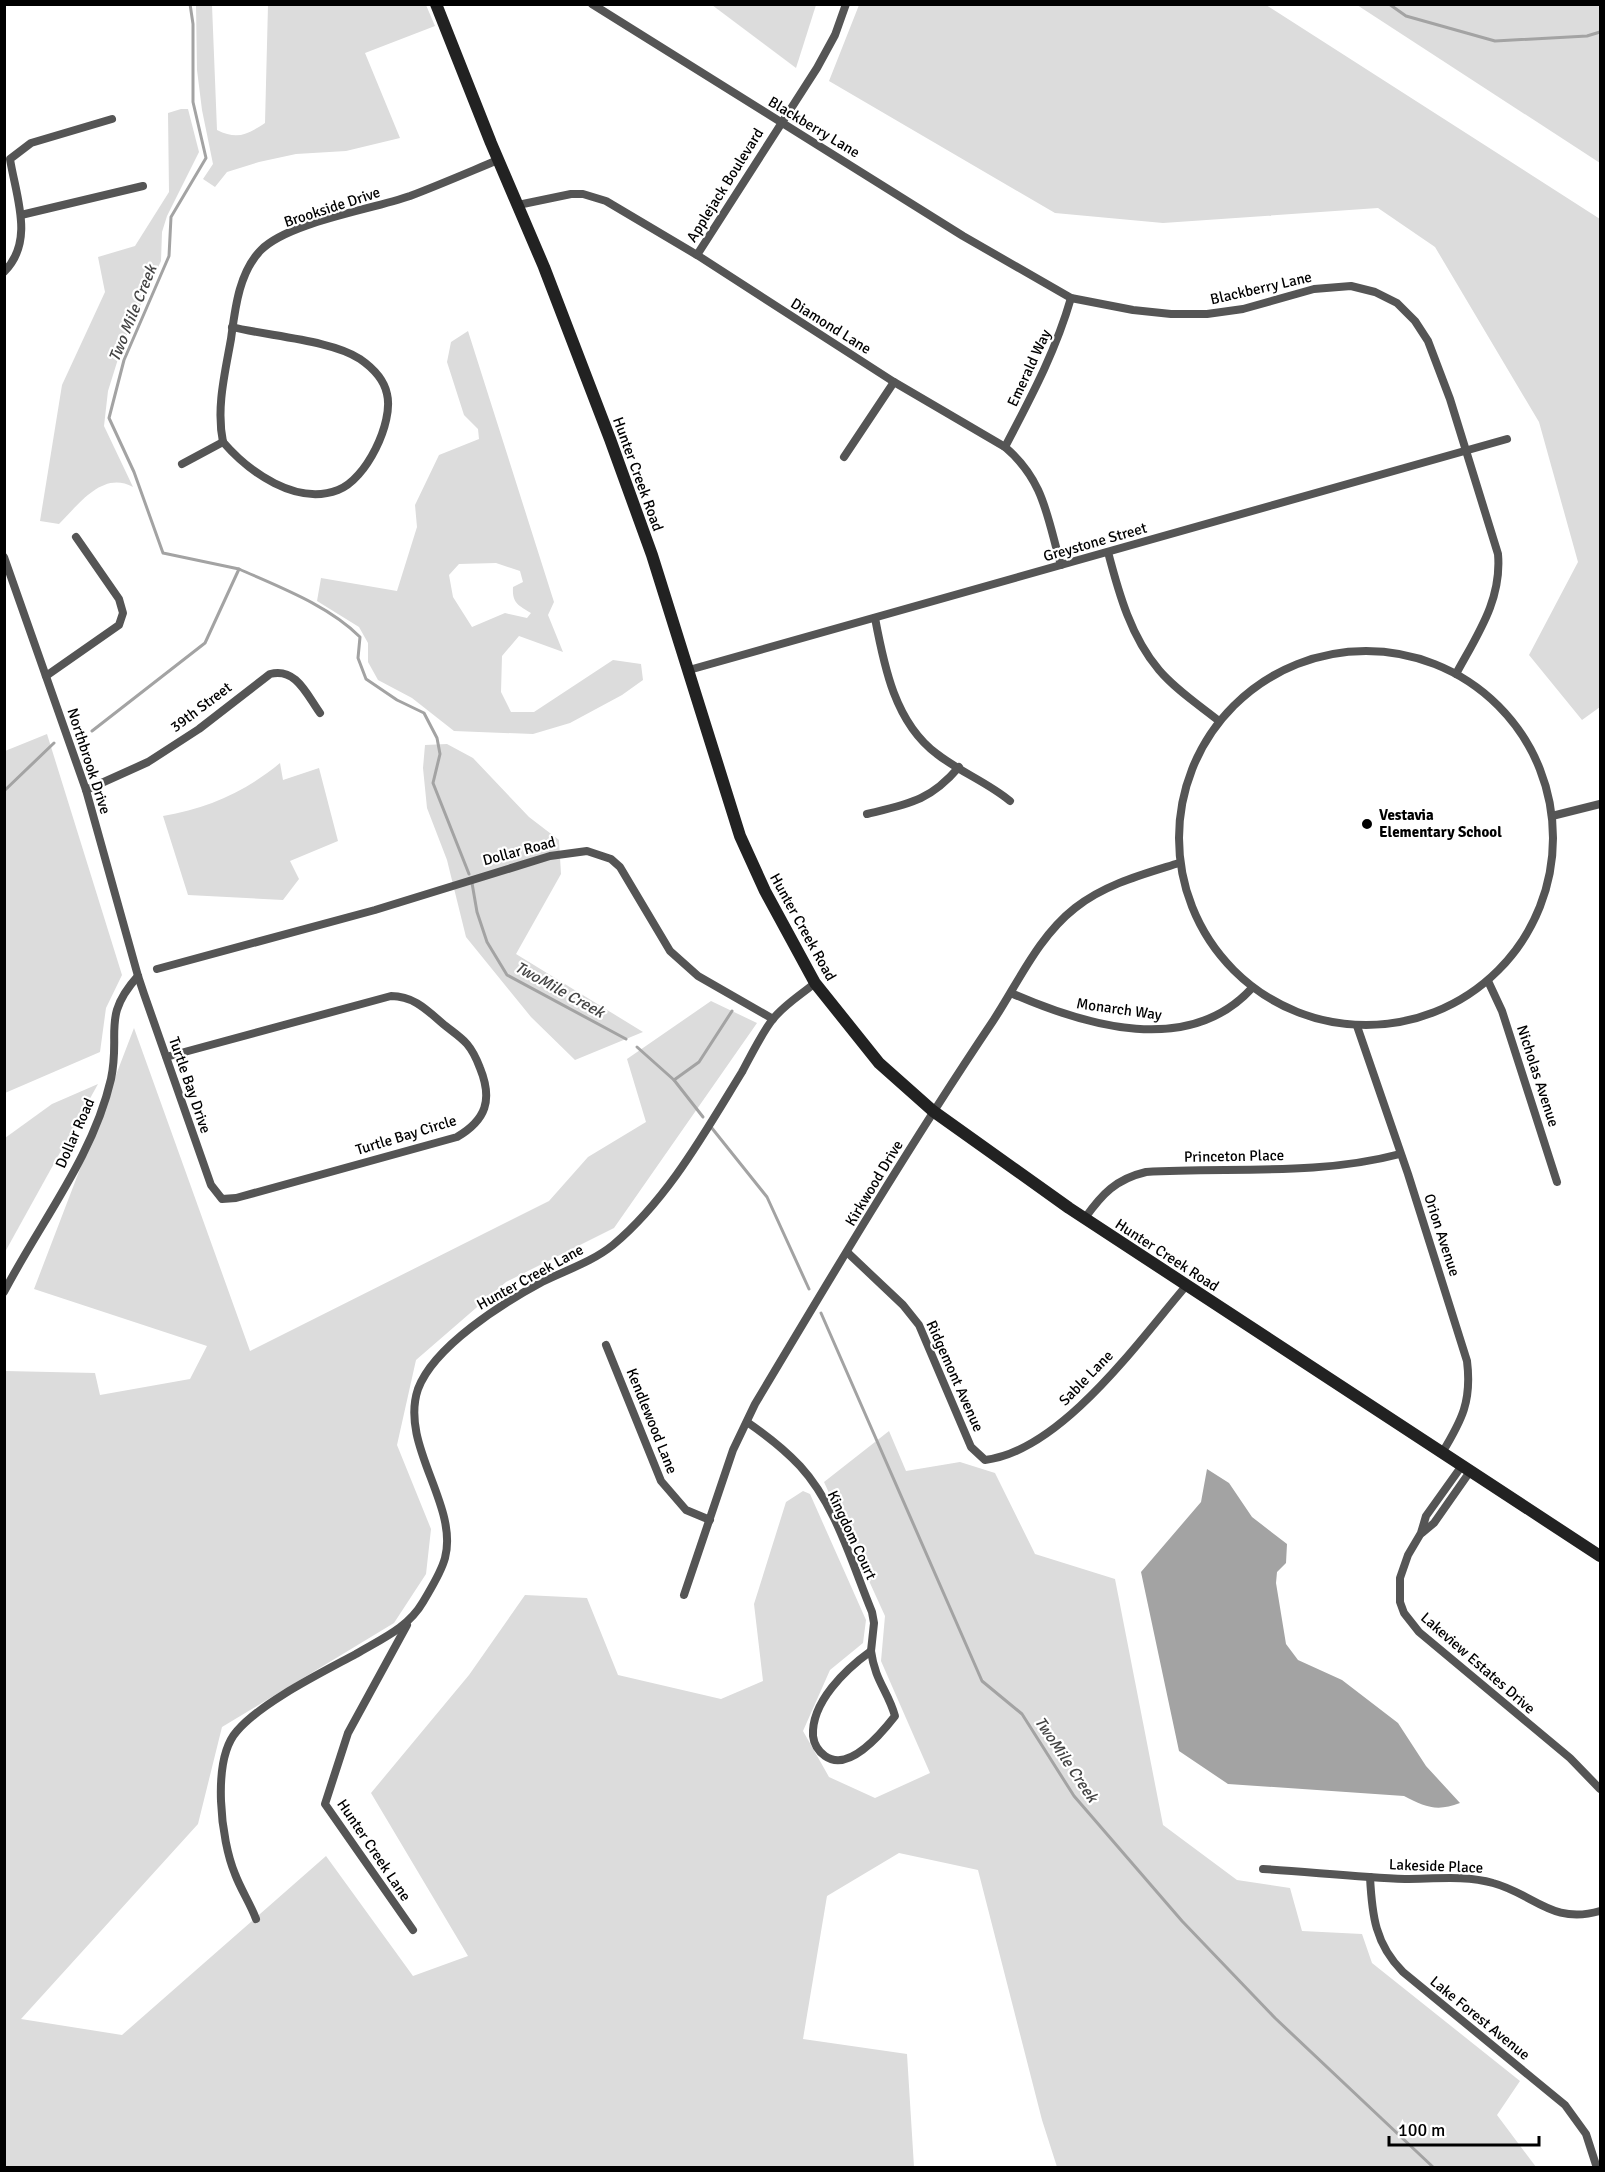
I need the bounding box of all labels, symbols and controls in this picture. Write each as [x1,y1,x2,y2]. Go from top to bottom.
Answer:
street label: Blackberry Lane [765,93,863,161]
street label: Applejack Boulevard [683,125,767,245]
street label: Brookside Drive [282,183,382,231]
water label: Two Mile Creek [104,260,162,365]
street label: Blackberry Lane [1208,268,1314,308]
street label: Diamond Lane [787,294,875,358]
street label: Emerald Way [1003,327,1055,409]
street label: Hunter Creek Road [609,414,667,534]
street label: Greystone Street [1041,519,1149,565]
street label: 39th Street [167,678,235,736]
street label: Northbrook Drive [63,706,115,816]
place label: Vestavia Elementary School [1379,806,1502,841]
marker: Vestavia Elementary School [1360,817,1374,831]
street label: Dollar Road [481,833,557,869]
street label: Hunter Creek Road [766,870,840,984]
water label: TwoMile Creek [511,957,609,1024]
street label: Monarch Way [1075,994,1163,1024]
street label: Nicholas Avenue [1513,1023,1563,1129]
street label: Turtle Bay Drive [165,1034,215,1136]
street label: Dollar Road [52,1095,98,1171]
street label: Turtle Bay Circle [353,1111,459,1159]
street label: Kirkwood Drive [841,1137,907,1229]
street label: Princeton Place [1184,1146,1284,1166]
street label: Orion Avenue [1420,1191,1464,1279]
street label: Hunter Creek Road [1112,1215,1222,1295]
street label: Hunter Creek Lane [474,1240,586,1314]
street label: Ridgemont Avenue [922,1318,988,1434]
street label: Sable Lane [1055,1347,1117,1409]
street label: Kendlewood Lane [623,1366,681,1476]
street label: Kingdom Court [824,1488,880,1582]
street label: Lakeview Estates Drive [1417,1608,1539,1718]
water label: TwoMile Creek [1030,1713,1103,1808]
street label: Hunter Creek Lane [333,1796,415,1904]
street label: Lakeside Place [1389,1855,1483,1877]
street label: Lake Forest Avenue [1426,1972,1534,2064]
scale bar [1389,2109,1539,2147]
text: 100 m [1398,2119,1445,2141]

